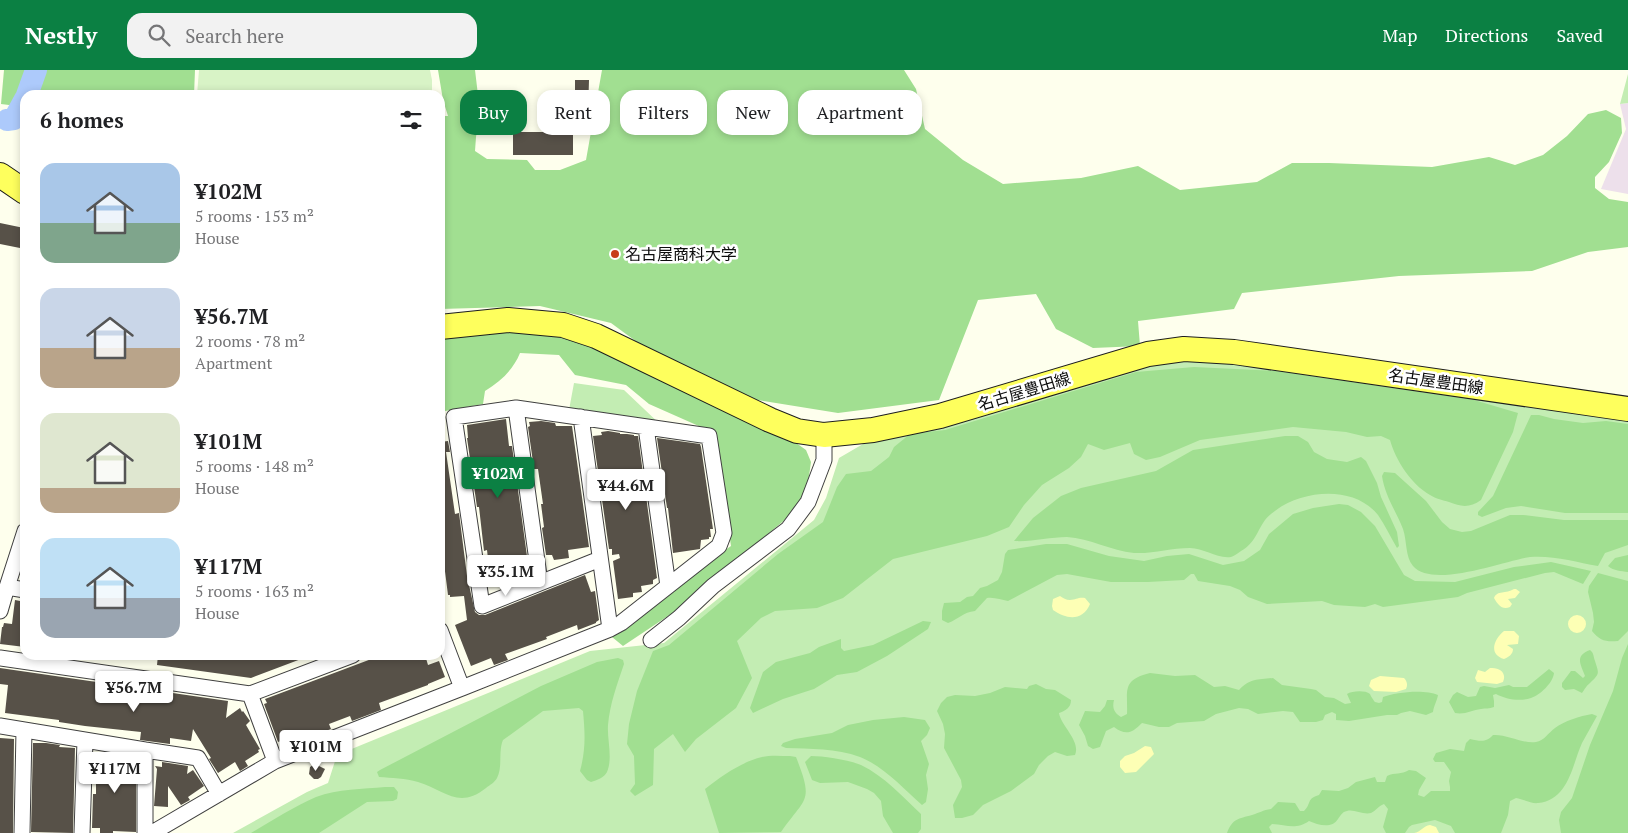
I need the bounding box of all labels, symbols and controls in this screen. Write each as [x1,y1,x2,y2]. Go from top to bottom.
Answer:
search box [127,13,477,58]
text: Nestly [25,19,97,51]
icon: search [145,21,173,49]
text: Search here [185,23,284,48]
text: Map [1382,23,1417,47]
text: Directions [1445,23,1528,47]
text: Saved [1556,23,1603,47]
chip: Buy [460,90,527,135]
chip: Rent [537,90,610,135]
chip: Filters [620,90,707,135]
chip: New [717,90,788,135]
chip: Apartment [798,90,922,135]
text: 6 homes [40,106,124,134]
icon: filters [397,106,425,134]
text: ¥102M [195,177,262,205]
icon: home [80,183,140,243]
text: 5 rooms · 153 m² [195,205,314,227]
text: House [195,227,240,249]
place label: 名古屋商科大学 [625,243,737,265]
marker: 名古屋商科大学 [609,248,621,260]
text: ¥56.7M [195,302,268,330]
icon: home [80,308,140,368]
text: 2 rooms · 78 m² [195,330,305,352]
text: Apartment [195,352,272,374]
street label: 名古屋豊田線 [1387,363,1485,399]
street label: 名古屋豊田線 [975,366,1073,416]
text: ¥101M [195,427,262,455]
icon: home [80,433,140,493]
text: 5 rooms · 148 m² [195,455,314,477]
pin: ¥102M [463,456,533,499]
text: ¥102M [472,462,524,484]
pin: ¥44.6M [585,468,667,511]
text: ¥44.6M [598,474,654,496]
text: House [195,477,240,499]
text: ¥117M [195,552,262,580]
pin: ¥35.1M [465,554,547,597]
icon: home [80,558,140,618]
text: ¥35.1M [478,560,534,582]
text: 5 rooms · 163 m² [195,580,314,602]
text: House [195,602,240,624]
pin: ¥56.7M [93,670,175,713]
text: ¥56.7M [106,676,162,698]
pin: ¥101M [281,730,351,772]
text: ¥101M [290,735,342,757]
pin: ¥117M [80,752,150,794]
text: ¥117M [89,757,141,779]

